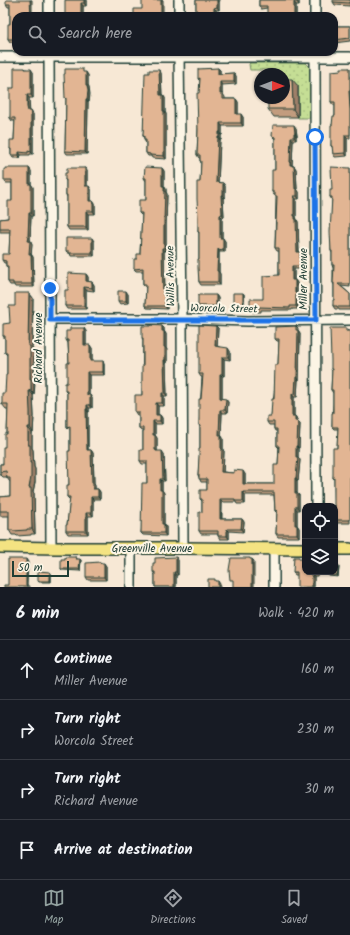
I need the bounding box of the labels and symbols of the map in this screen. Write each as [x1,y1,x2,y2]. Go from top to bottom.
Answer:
north arrow [254,68,290,104]
route start [306,128,324,146]
street label: Willis Avenue [161,245,181,306]
street label: Miller Avenue [295,248,313,310]
route end [41,279,59,297]
street label: Worcola Street [190,299,259,319]
street label: Richard Avenue [30,312,48,383]
street label: Greenville Avenue [112,540,192,558]
scale bar [12,559,69,578]

